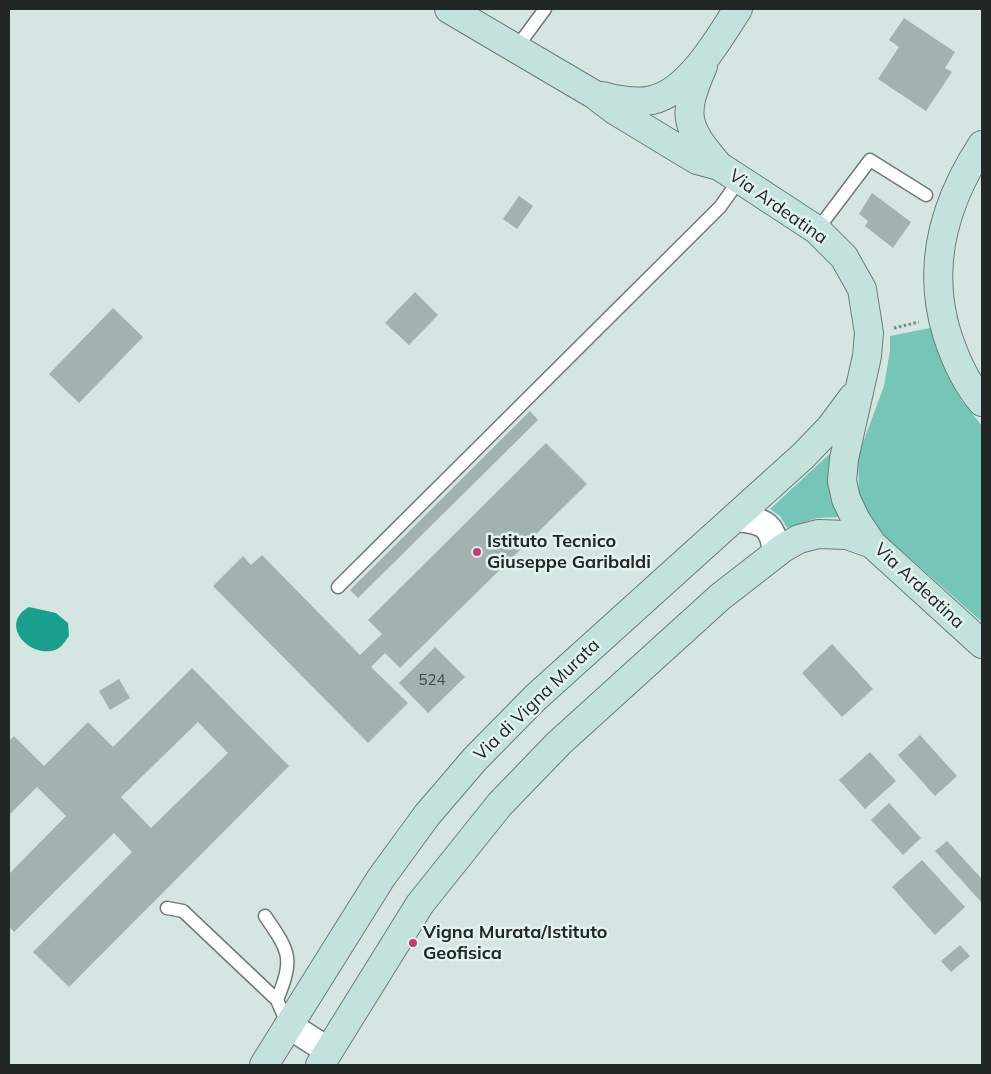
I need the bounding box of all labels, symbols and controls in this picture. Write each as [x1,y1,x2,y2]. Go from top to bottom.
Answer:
street label: Via Ardeatina [725,165,831,249]
place label: Istituto Tecnico Giuseppe Garibaldi [487,531,651,574]
street label: Via Ardeatina [869,539,969,633]
marker: Istituto Tecnico Giuseppe Garibaldi [471,546,483,558]
street label: Via di Vigna Murata [470,635,604,765]
house number: 524 [419,671,445,689]
place label: Vigna Murata/Istituto Geofisica [423,922,608,964]
marker: Vigna Murata/Istituto Geofisica [407,937,419,949]

